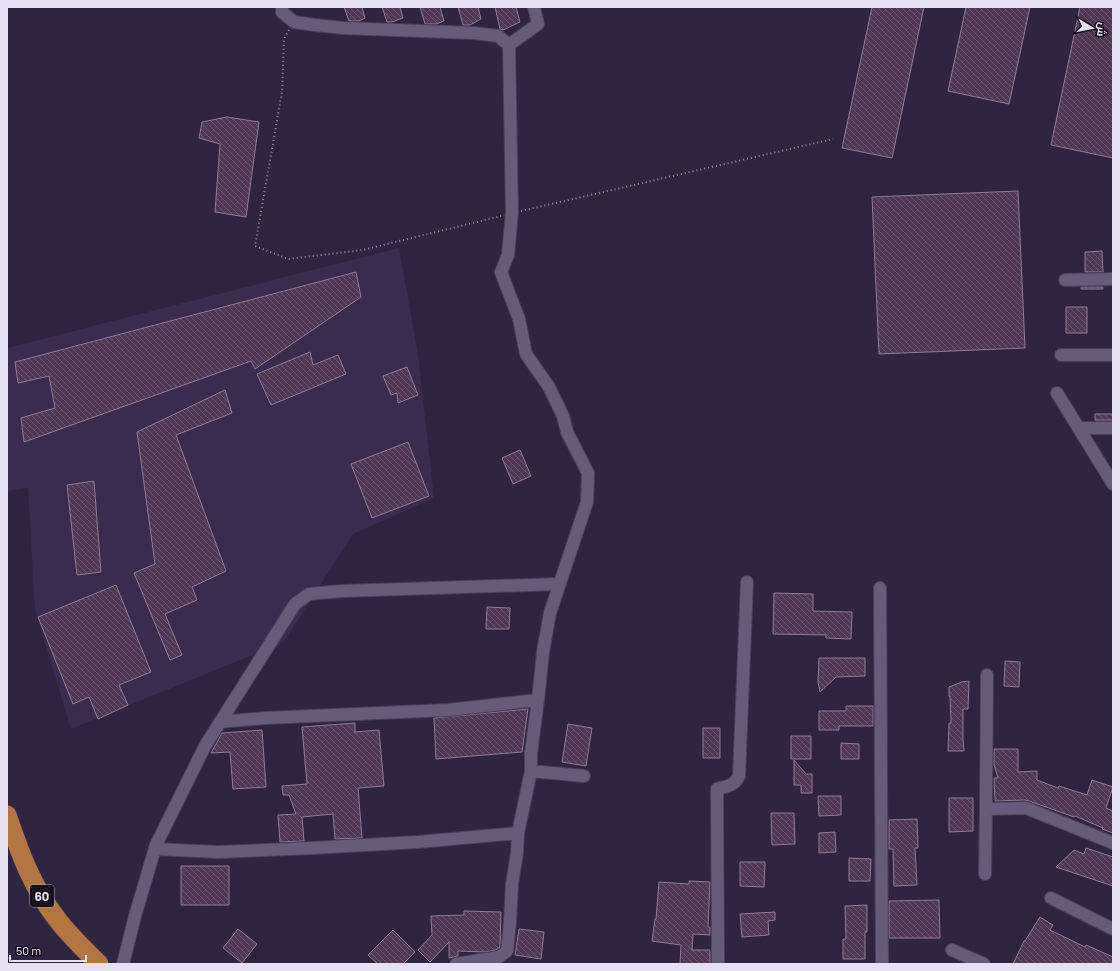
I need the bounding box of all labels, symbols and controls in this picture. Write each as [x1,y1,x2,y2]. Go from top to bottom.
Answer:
north arrow [1072,8,1112,48]
text: ش [1094,22,1110,38]
road number: 60 [30,885,54,907]
scale bar [10,937,86,963]
text: 50 m [16,943,41,957]

